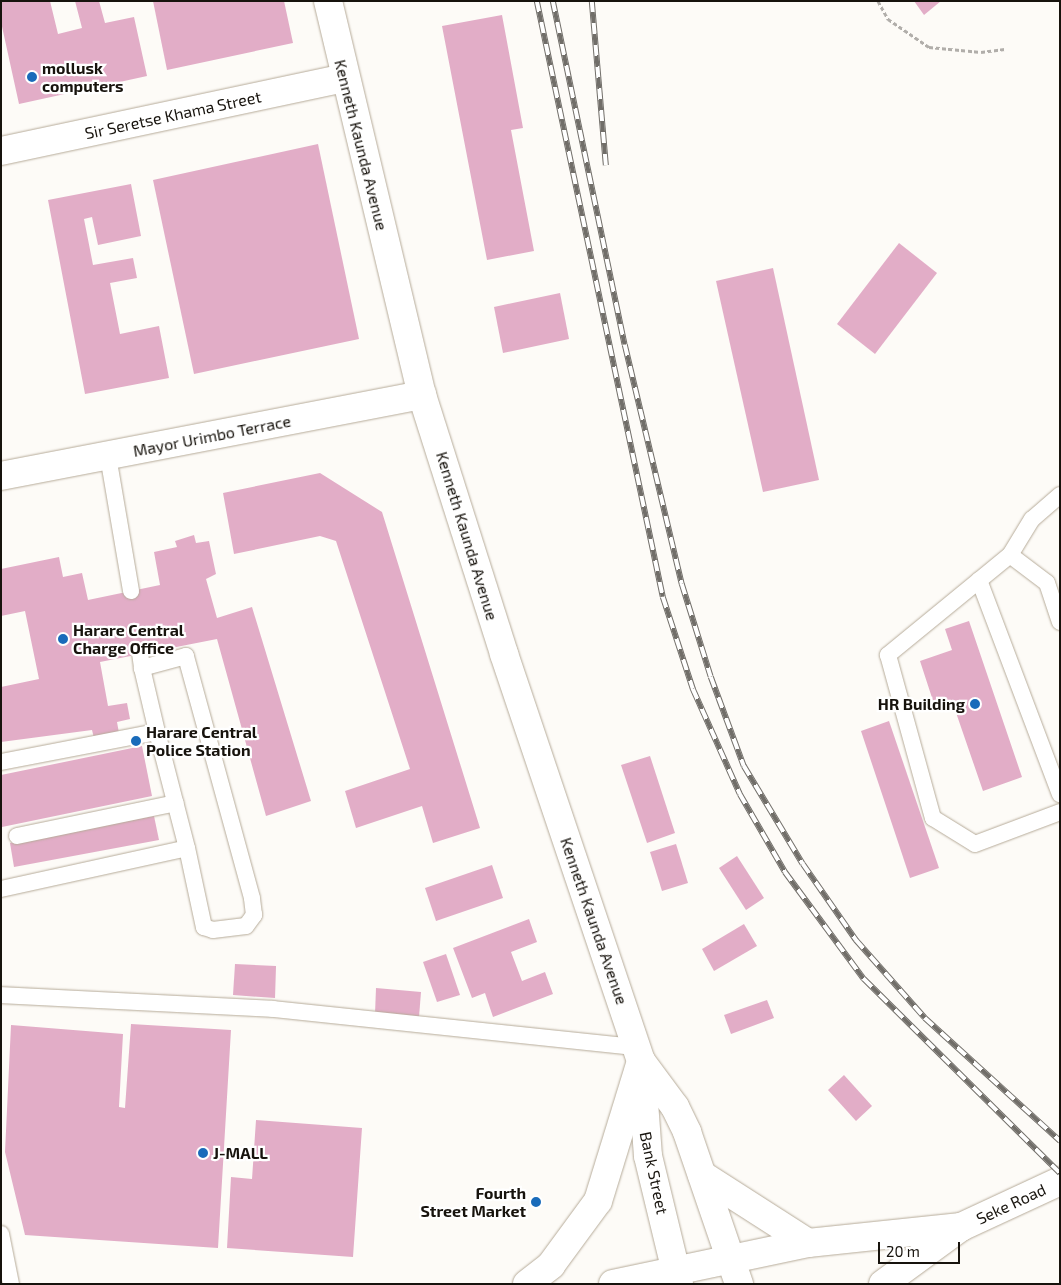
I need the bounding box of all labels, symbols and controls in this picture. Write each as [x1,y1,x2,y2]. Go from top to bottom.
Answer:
street label: Kenneth Kaunda Avenue [330,57,392,233]
place label: mollusk computers [42,58,124,96]
marker: mollusk computers [26,71,38,83]
street label: Sir Seretse Khama Street [83,87,263,143]
street label: Mayor Urimbo Terrace [131,411,293,461]
street label: Kenneth Kaunda Avenue [432,449,502,623]
place label: Harare Central Charge Office [73,620,184,658]
marker: Harare Central Charge Office [57,633,69,645]
place label: HR Building [878,694,965,714]
marker: HR Building [969,698,981,710]
place label: Harare Central Police Station [146,722,257,760]
marker: Harare Central Police Station [130,735,142,747]
street label: Kenneth Kaunda Avenue [556,835,632,1007]
street label: Bank Street [636,1130,672,1216]
place label: J-MALL [213,1143,268,1163]
marker: J-MALL [197,1147,209,1159]
street label: Seke Road [973,1180,1049,1228]
place label: Fourth Street Market [421,1183,526,1221]
marker: Fourth Street Market [530,1196,542,1208]
scale bar [881,1232,964,1264]
text: 20 m [886,1242,920,1260]

